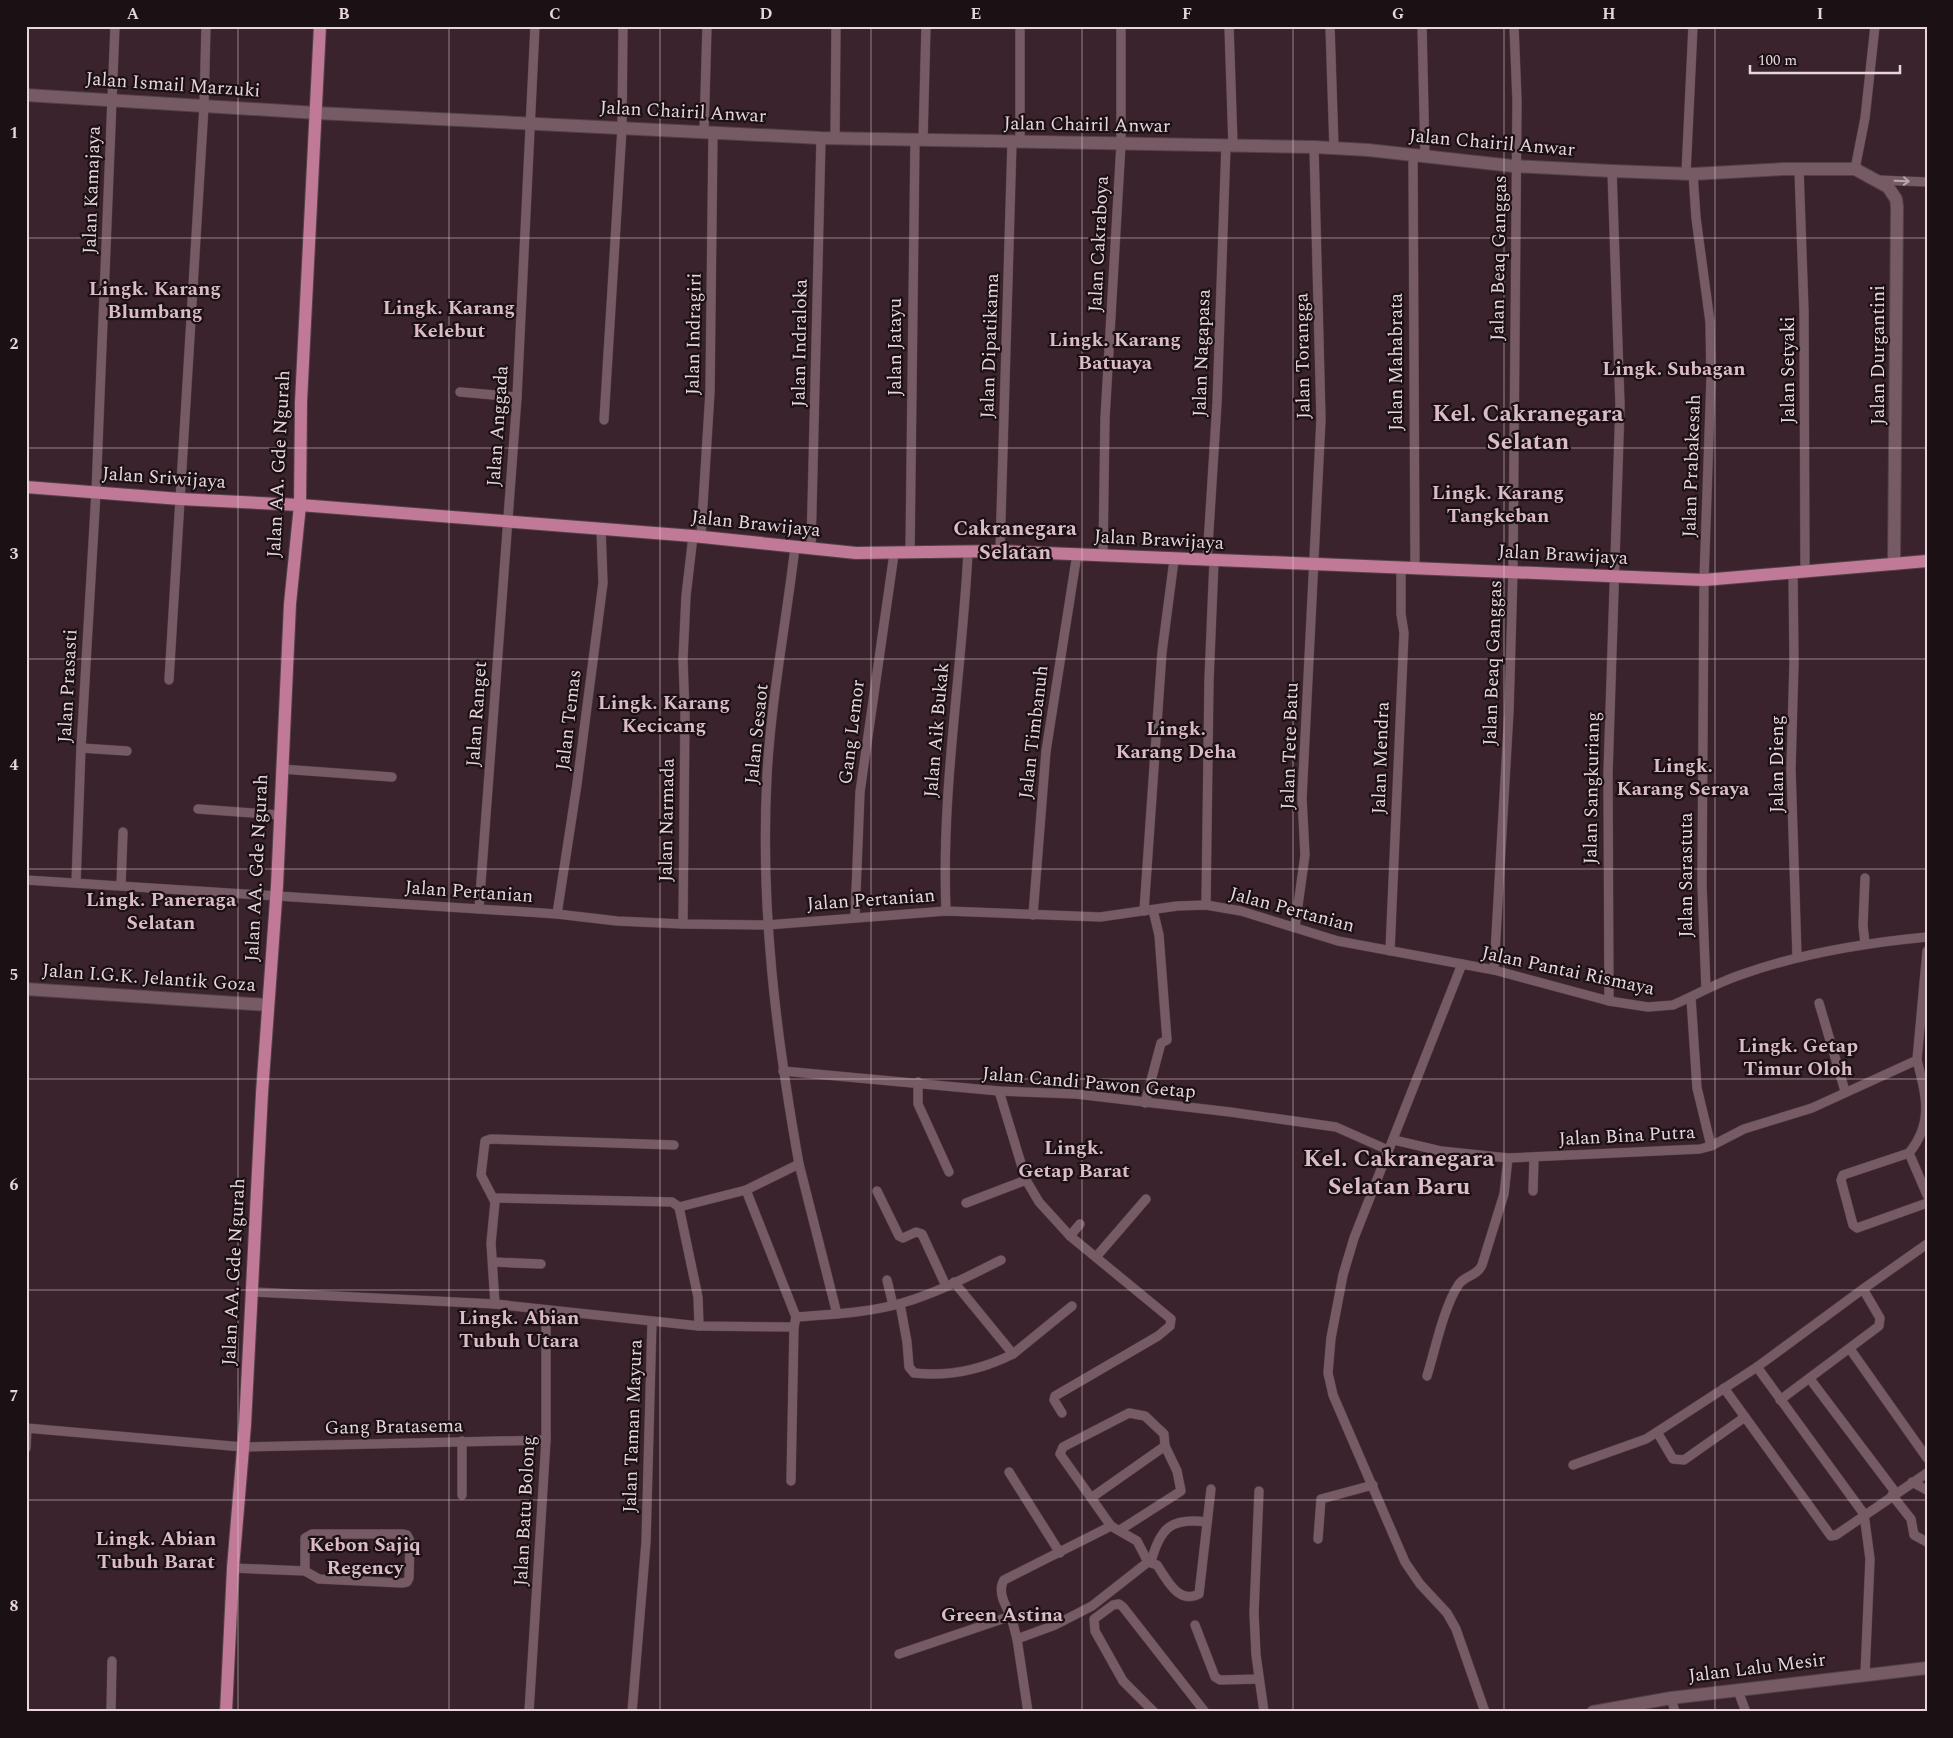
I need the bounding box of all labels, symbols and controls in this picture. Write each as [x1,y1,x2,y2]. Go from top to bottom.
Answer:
text: A [127,2,140,26]
text: B [338,2,350,26]
text: C [549,2,561,26]
text: D [760,2,773,26]
text: E [971,2,981,26]
text: F [1182,2,1192,26]
text: G [1392,2,1404,26]
text: H [1602,2,1616,26]
text: I [1817,2,1823,26]
scale bar [1750,42,1900,74]
text: 100 m [1758,49,1797,72]
street label: Jalan Ismail Marzuki [85,64,261,106]
street label: Jalan Chairil Anwar [599,93,767,131]
street label: Jalan Chairil Anwar [1003,109,1171,141]
text: 1 [10,121,18,145]
street label: Jalan Chairil Anwar [1408,121,1577,165]
street label: Jalan Kamajaya [75,125,109,255]
street label: Jalan Cakraboya [1081,174,1117,313]
street label: Jalan Beaq Ganggas [1483,175,1515,341]
one-way arrow [1894,176,1910,186]
street label: Jalan Indragiri [678,272,710,396]
street label: Jalan Dipatikama [973,272,1007,419]
district label: Lingk. Karang Blumbang [89,274,221,327]
street label: Jalan Indraloka [784,278,816,407]
street label: Jalan Durgantini [1864,285,1893,425]
street label: Jalan Nagapasa [1185,288,1219,417]
street label: Jalan Torangga [1287,292,1319,419]
street label: Jalan Mahabrata [1382,292,1411,431]
district label: Lingk. Karang Kelebut [383,293,515,346]
street label: Jalan Jatayu [881,297,910,396]
street label: Jalan Setyaki [1774,316,1803,424]
district label: Lingk. Karang Batuaya [1049,325,1181,378]
text: 2 [10,332,19,356]
district label: Lingk. Subagan [1602,354,1746,384]
street label: Jalan Anggada [479,364,517,488]
street label: Jalan AA. Gde Ngurah [260,370,298,558]
street label: Jalan Prabakesah [1675,394,1709,538]
district label: Kel. Cakranegara Selatan [1432,396,1624,460]
street label: Jalan Sriwijaya [101,459,228,497]
district label: Lingk. Karang Tangkeban [1432,478,1564,531]
street label: Jalan Brawijaya [690,503,823,545]
district label: Cakranegara Selatan [953,513,1077,569]
street label: Jalan Brawijaya [1093,522,1225,558]
street label: Jalan Brawijaya [1497,537,1629,573]
text: 3 [10,542,19,566]
street label: Jalan Beaq Ganggas [1476,580,1510,746]
street label: Jalan Prasasti [51,628,85,744]
street label: Jalan Ranget [459,660,495,768]
street label: Jalan Aik Bukak [917,661,957,799]
street label: Jalan Timbanuh [1011,664,1057,800]
street label: Jalan Temas [548,668,590,772]
street label: Gang Lemor [831,678,873,786]
street label: Jalan Tete Batu [1273,681,1307,810]
street label: Jalan Sesaot [737,682,777,786]
district label: Lingk. Karang Kecicang [598,688,730,741]
street label: Jalan Mendra [1365,700,1397,815]
street label: Jalan Sangkuriang [1576,711,1608,865]
district label: Lingk. Karang Deha [1115,714,1237,767]
street label: Jalan Dieng [1763,715,1792,813]
district label: Lingk. Karang Seraya [1617,751,1750,804]
text: 4 [10,753,19,777]
street label: Jalan Narmada [651,757,683,882]
street label: Jalan AA. Gde Ngurah [238,774,276,962]
street label: Jalan Sarastuta [1672,812,1701,937]
street label: Jalan Pertanian [404,873,534,911]
street label: Jalan Pertanian [1226,879,1358,941]
street label: Jalan Pertanian [806,881,936,919]
district label: Lingk. Paneraga Selatan [86,885,237,938]
street label: Jalan Pantai Rismaya [1479,939,1658,1004]
street label: Jalan I.G.K. Jelantik Goza [41,956,258,1000]
text: 5 [10,963,18,987]
district label: Lingk. Getap Timur Oloh [1738,1031,1858,1084]
street label: Jalan Candi Pawon Getap [981,1059,1197,1107]
street label: Jalan Bina Putra [1558,1118,1697,1154]
district label: Lingk. Getap Barat [1018,1133,1130,1186]
district label: Kel. Cakranegara Selatan Baru [1303,1141,1495,1205]
text: 6 [10,1173,19,1197]
street label: Jalan AA. Gde Ngurah [215,1178,253,1366]
district label: Lingk. Abian Tubuh Utara [459,1303,580,1356]
street label: Jalan Taman Mayura [615,1338,651,1513]
text: 7 [10,1384,19,1408]
street label: Gang Bratasema [325,1411,464,1443]
street label: Jalan Batu Bolong [507,1435,543,1587]
district label: Lingk. Abian Tubuh Barat [96,1524,216,1577]
district label: Kebon Sajiq Regency [309,1530,421,1583]
text: 8 [10,1594,19,1618]
district label: Green Astina [941,1600,1064,1630]
street label: Jalan Lalu Mesir [1687,1645,1828,1691]

